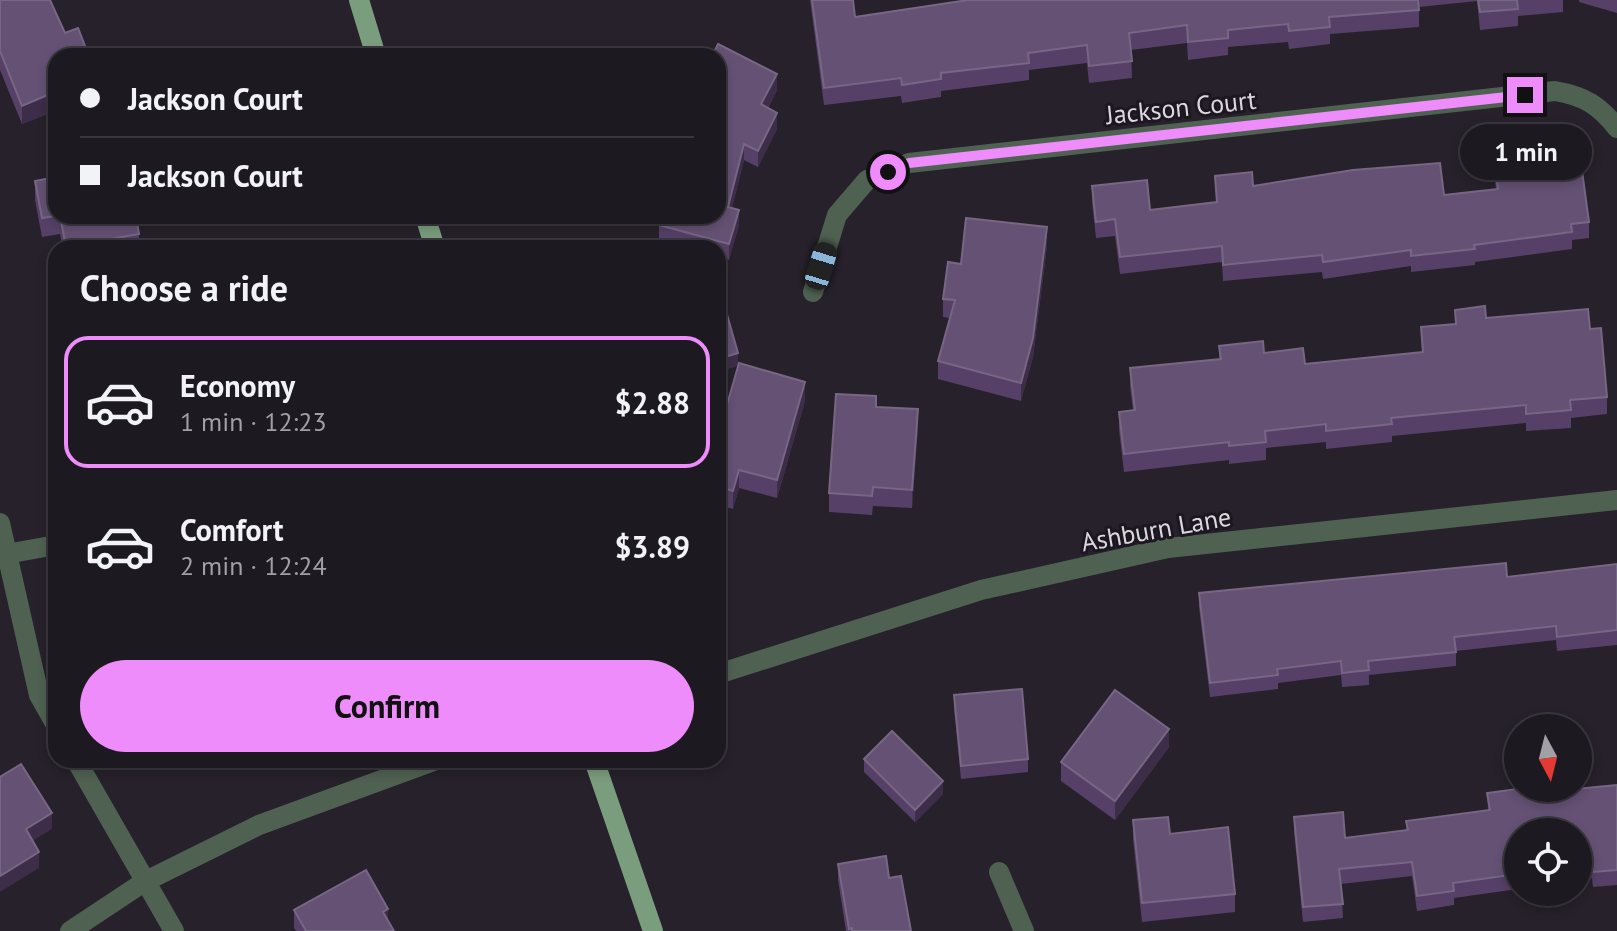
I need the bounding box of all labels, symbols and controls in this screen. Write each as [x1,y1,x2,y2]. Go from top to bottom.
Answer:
route end [1507,77,1543,113]
text: Jackson Court [128,79,303,118]
street label: Jackson Court [1103,83,1258,131]
callout: 1 min [1459,123,1591,179]
text: 1 min [1494,135,1558,168]
route start [870,154,906,190]
text: Jackson Court [128,156,303,195]
car [803,240,839,292]
text: Choose a ride [80,264,288,311]
icon: car [84,366,156,438]
text: Economy [180,366,295,405]
text: $2.88 [615,383,690,422]
text: 1 min · 12:23 [180,405,327,438]
street label: Ashburn Lane [1078,500,1234,558]
icon: car [84,510,156,582]
text: Comfort [180,510,283,549]
text: $3.89 [615,527,690,566]
text: 2 min · 12:24 [180,549,327,582]
button: Confirm [80,660,694,752]
north arrow [1504,714,1592,802]
map controls [1504,714,1592,906]
button: locate [1504,818,1592,906]

